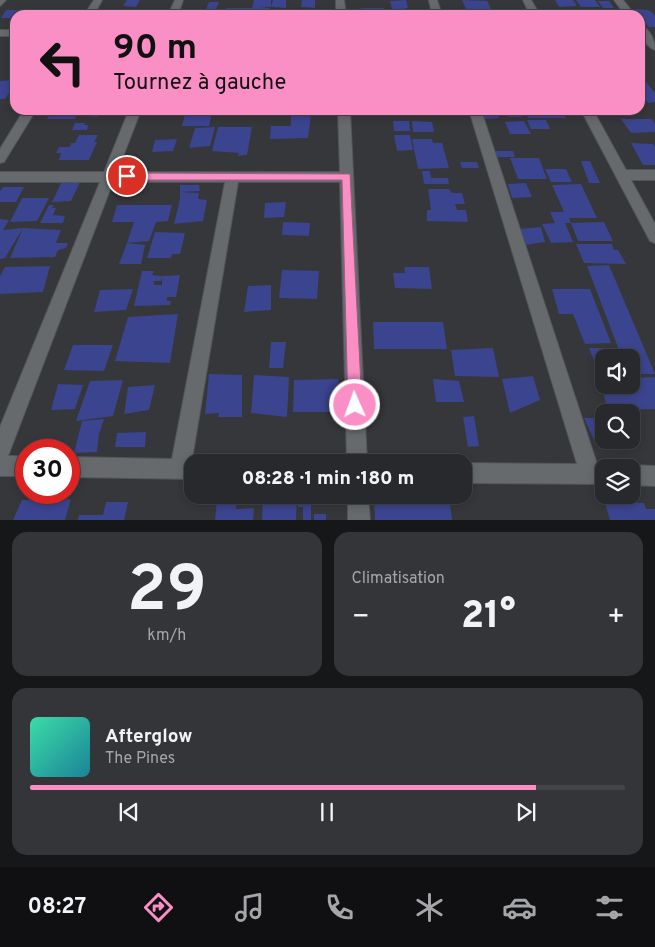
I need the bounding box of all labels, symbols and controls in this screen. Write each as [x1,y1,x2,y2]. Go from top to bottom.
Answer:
text: 90 m [113,27,197,71]
icon: left [30,30,95,95]
text: Tournez à gauche [113,70,286,97]
pin [106,155,148,197]
icon: arrive [113,162,141,190]
map controls [595,349,640,504]
button: sound [595,349,640,394]
position arrow [328,378,380,430]
button: search [595,404,640,449]
speed limit sign: 30 [15,439,80,504]
button: layers [595,459,640,504]
text: 08:28 · 1 min · 180 m [242,467,414,491]
text: 29 [127,552,207,634]
text: Climatisation [352,569,445,589]
text: 21° [461,593,516,642]
text: − [352,600,370,636]
text: + [607,600,625,636]
text: km/h [147,626,186,646]
text: Afterglow [105,725,193,749]
text: The Pines [105,749,175,769]
icon: previous [115,798,143,826]
icon: pause [313,798,341,826]
icon: next [512,798,540,826]
icon: directions [141,890,176,925]
icon: music [232,890,267,925]
icon: phone [322,890,357,925]
icon: climate [412,890,447,925]
icon: car [502,890,537,925]
icon: filters [592,890,627,925]
text: 08:27 [28,894,86,921]

